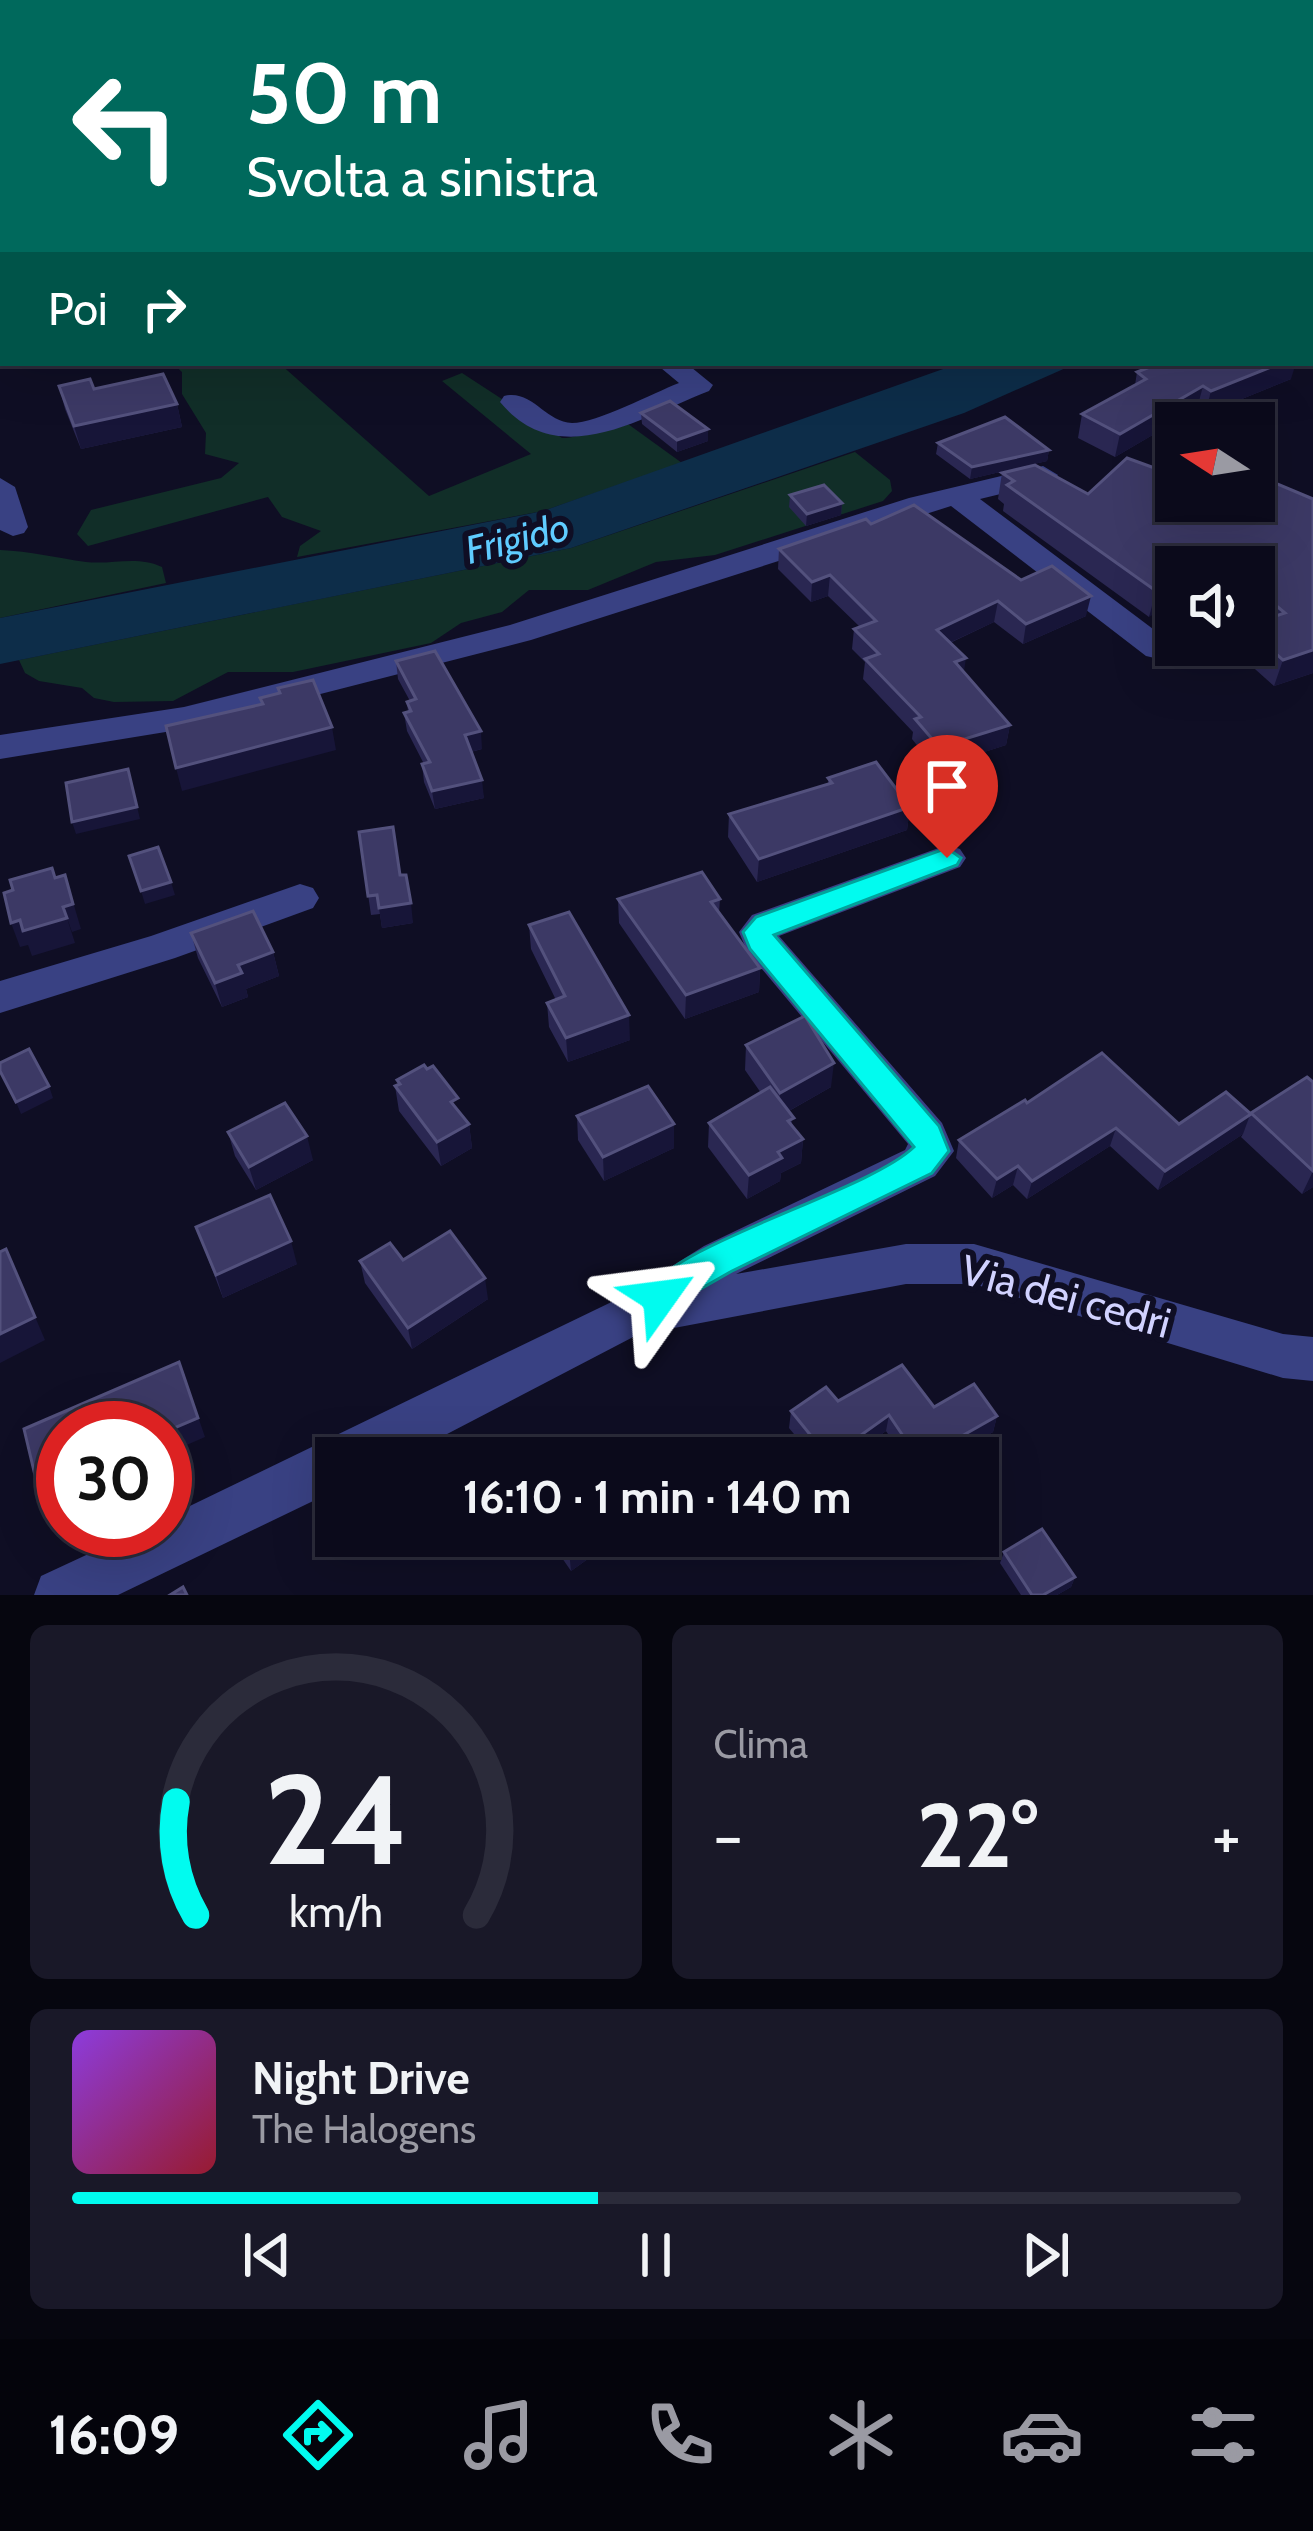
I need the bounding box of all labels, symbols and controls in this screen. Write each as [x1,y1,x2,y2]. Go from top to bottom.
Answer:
text: 50 m [246,42,442,144]
icon: left [48,48,204,204]
text: Svolta a sinistra [246,144,598,210]
icon: right [131,276,197,342]
text: Poi [48,282,107,336]
north arrow [1155,402,1275,522]
map controls [1155,402,1275,666]
water label: Frigido [460,502,574,574]
button: sound [1155,546,1275,666]
pin [896,735,998,858]
icon: arrive [914,753,980,819]
position arrow [597,1234,723,1360]
street label: Via dei cedri [955,1243,1177,1349]
speed limit sign: 30 [36,1401,192,1557]
text: 16:10 · 1 min · 140 m [463,1470,851,1524]
text: Clima [714,1720,808,1768]
text: 24 [264,1744,408,1895]
text: 22° [917,1780,1038,1890]
text: − [714,1795,743,1876]
text: + [1212,1795,1241,1876]
text: km/h [289,1886,383,1938]
text: Night Drive [252,2051,470,2105]
text: The Halogens [252,2105,476,2153]
icon: previous [234,2222,300,2288]
icon: pause [623,2222,689,2288]
icon: next [1013,2222,1079,2288]
icon: directions [276,2393,360,2477]
icon: music [457,2393,541,2477]
icon: phone [638,2393,722,2477]
icon: climate [819,2393,903,2477]
icon: car [1000,2393,1084,2477]
icon: filters [1181,2393,1265,2477]
text: 16:09 [48,2402,179,2468]

